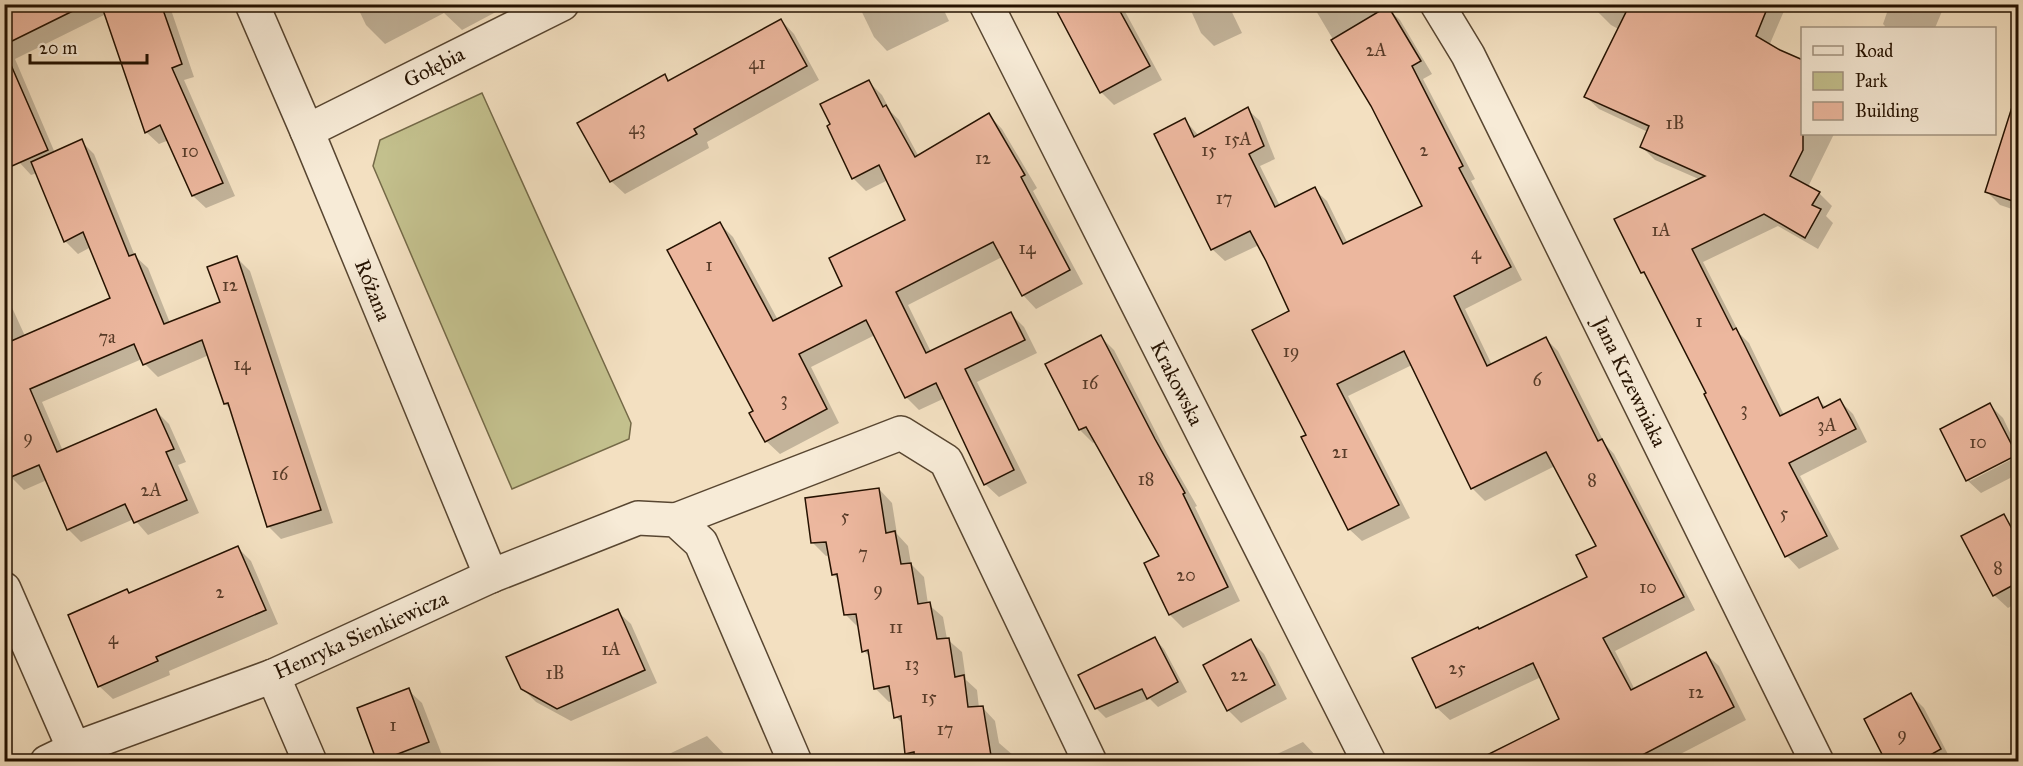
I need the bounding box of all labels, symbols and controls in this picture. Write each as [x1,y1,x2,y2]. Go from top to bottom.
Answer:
scale bar [30,27,147,65]
legend [1801,27,1996,135]
text: 20 m [39,37,77,59]
house number: 2A [1366,39,1387,61]
text: Road [1855,40,1893,62]
street label: Gołębia [399,41,469,93]
house number: 41 [748,52,766,74]
text: Park [1855,70,1888,92]
text: Building [1855,100,1919,123]
house number: 1B [1665,112,1685,134]
house number: 43 [628,117,646,139]
house number: 15A [1224,128,1252,150]
house number: 15 [1201,139,1217,161]
house number: 2 [1420,139,1429,161]
house number: 10 [181,140,199,162]
house number: 12 [975,147,991,169]
house number: 17 [1216,187,1232,209]
house number: 1A [1651,219,1671,241]
house number: 14 [1018,237,1037,259]
house number: 4 [1471,242,1482,264]
house number: 1 [705,254,713,276]
street label: Różana [349,255,397,325]
house number: 12 [222,274,238,296]
house number: 1 [1695,310,1703,332]
street label: Jana Krzewniaka [1586,311,1673,451]
house number: 7a [98,326,116,348]
street label: Krakowska [1145,336,1209,430]
house number: 19 [1283,340,1299,362]
house number: 14 [233,353,252,375]
house number: 6 [1532,369,1542,391]
house number: 16 [1082,372,1099,394]
house number: 3 [780,388,788,410]
house number: 3 [1740,398,1748,420]
house number: 3A [1817,414,1837,436]
house number: 9 [23,426,33,448]
house number: 10 [1969,431,1987,453]
house number: 21 [1332,441,1348,463]
house number: 16 [272,463,289,485]
house number: 18 [1138,468,1154,490]
house number: 8 [1587,469,1597,491]
house number: 2A [141,479,162,501]
house number: 5 [1780,502,1789,524]
house number: 5 [841,505,850,527]
house number: 7 [858,542,868,564]
house number: 8 [1993,557,2003,579]
house number: 20 [1176,564,1196,586]
house number: 10 [1639,576,1657,598]
house number: 9 [873,578,883,600]
house number: 2 [216,581,225,603]
street label: Henryka Sienkiewicza [270,585,452,685]
house number: 11 [889,616,903,638]
house number: 4 [108,627,119,649]
house number: 1A [601,638,621,660]
house number: 13 [905,653,919,675]
house number: 25 [1448,657,1466,679]
house number: 1B [545,662,565,684]
house number: 22 [1230,664,1248,686]
house number: 12 [1688,681,1704,703]
house number: 15 [921,686,937,708]
house number: 1 [389,714,397,736]
house number: 17 [937,718,953,740]
house number: 9 [1897,723,1907,745]

